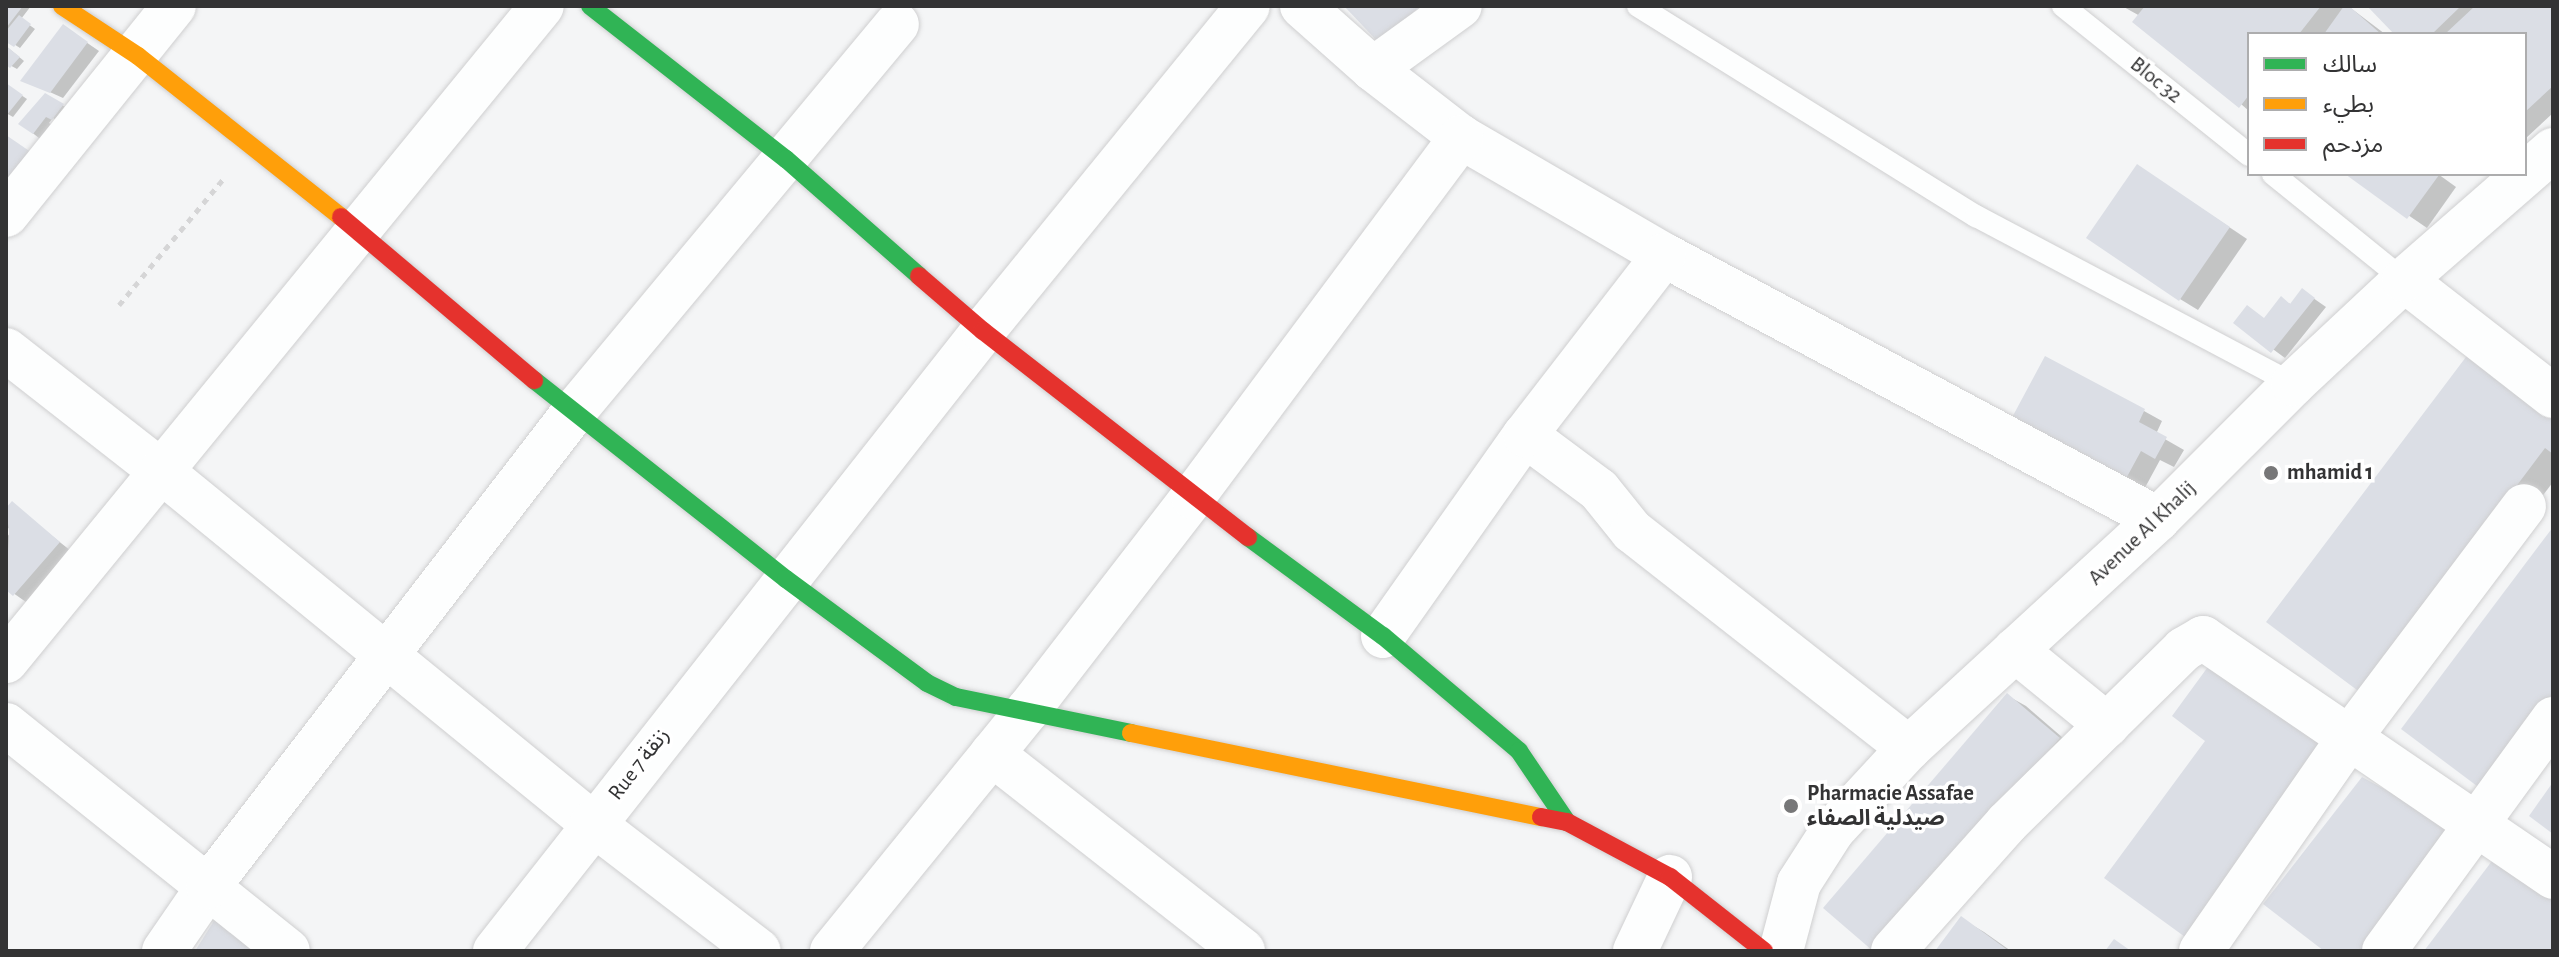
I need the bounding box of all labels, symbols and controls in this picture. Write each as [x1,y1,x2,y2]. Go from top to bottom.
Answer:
legend [2247,32,2527,176]
street label: Bloc 32 [2125,51,2187,109]
text: سالك [2323,53,2377,77]
text: بطيء [2323,93,2374,117]
text: مزدحم [2323,133,2383,157]
place label: mhamid 1 [2287,460,2373,486]
marker: mhamid 1 [2262,464,2280,482]
street label: Avenue Al Khalij [2083,475,2201,591]
street label: Rue 7 زنقة [603,723,675,805]
place label: Pharmacie Assafae صيدلية الصفاء [1807,780,1974,832]
marker: Pharmacie Assafae صيدلية الصفاء [1782,797,1800,815]

